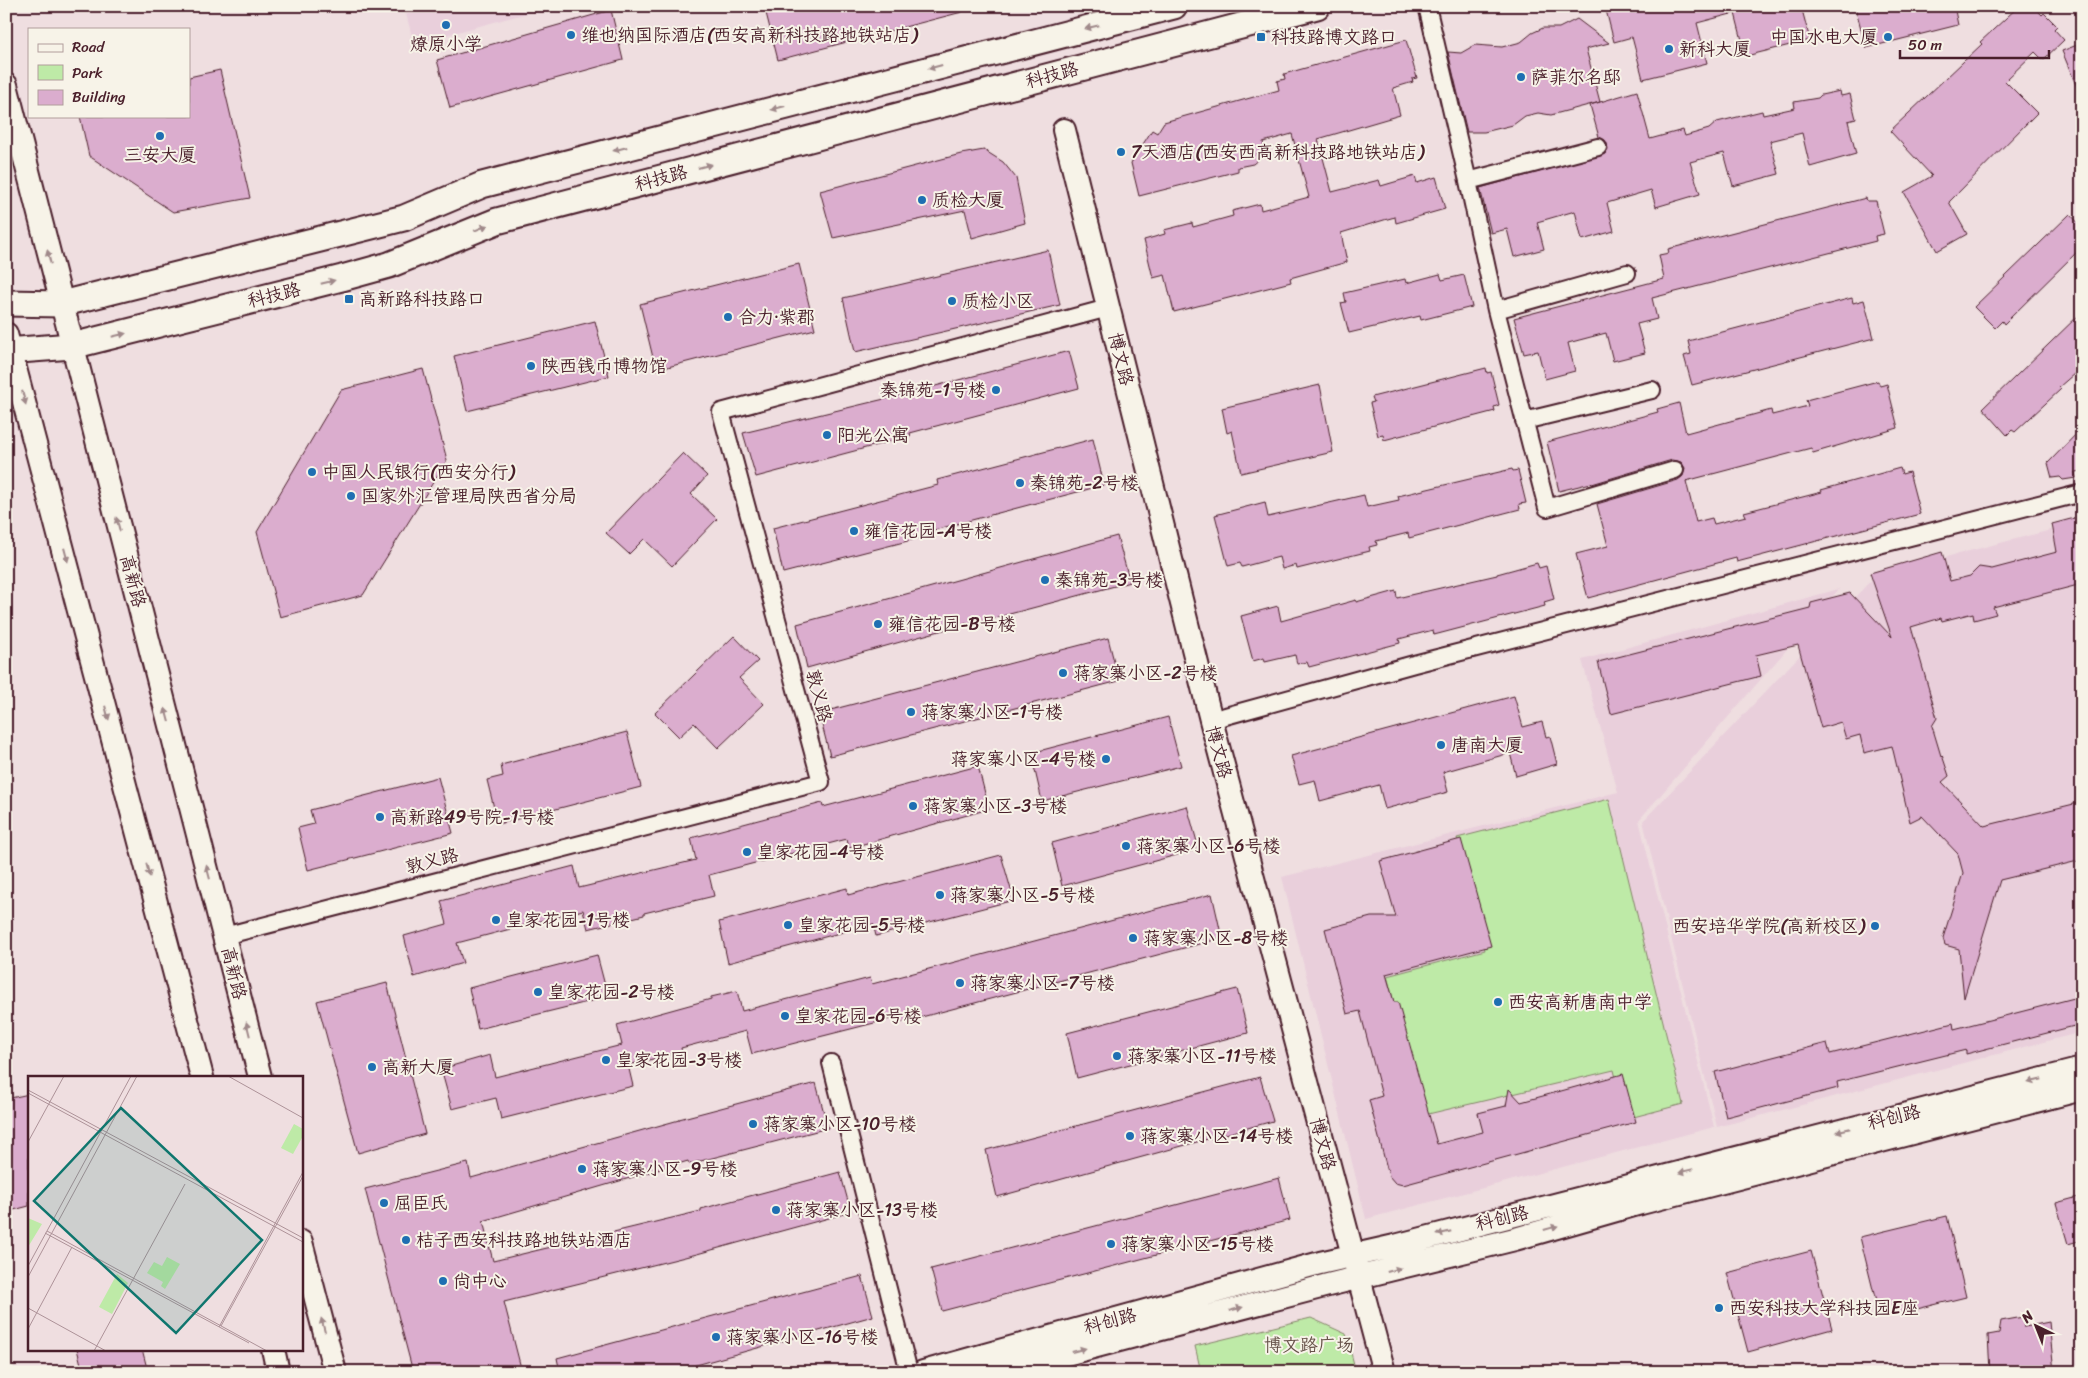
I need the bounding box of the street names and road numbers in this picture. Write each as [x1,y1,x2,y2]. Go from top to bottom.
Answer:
street label: 科技路 [1022,53,1082,97]
street label: 科技路 [631,156,691,200]
street label: 科技路 [244,273,304,317]
street label: 博文路 [1099,329,1143,389]
street label: 高新路 [111,551,155,611]
street label: 敦义路 [797,666,841,726]
street label: 博文路 [1197,722,1241,782]
street label: 敦义路 [402,839,462,883]
street label: 高新路 [212,943,256,1003]
street label: 科创路 [1864,1095,1924,1139]
street label: 博文路 [1301,1114,1345,1174]
street label: 科创路 [1472,1196,1532,1240]
street label: 科创路 [1080,1299,1140,1343]

